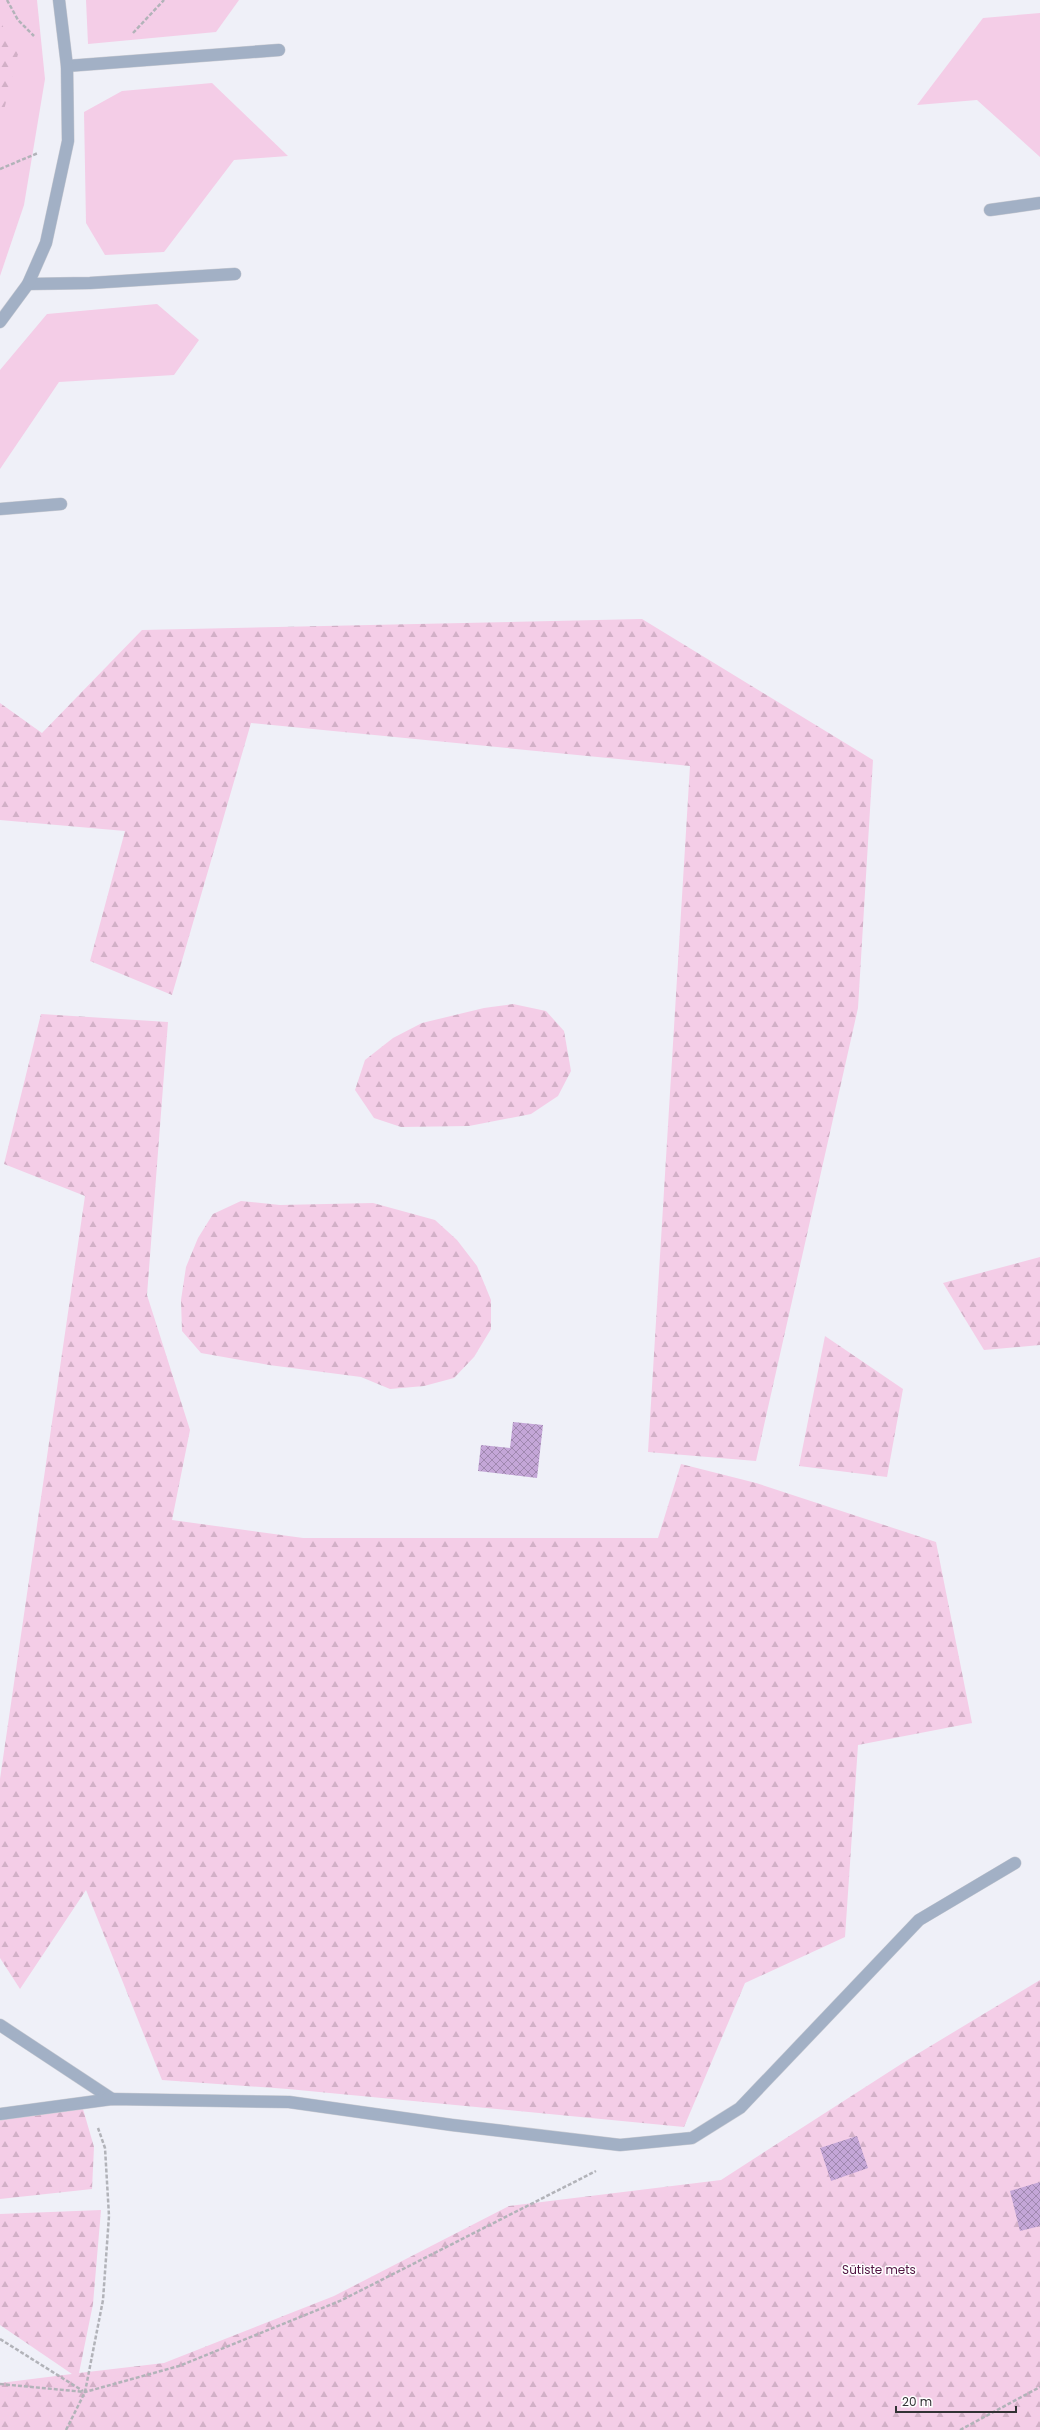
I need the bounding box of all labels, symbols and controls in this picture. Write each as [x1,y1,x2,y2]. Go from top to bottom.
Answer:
park label: Sütiste mets [842,2261,916,2278]
scale bar [896,2388,1016,2414]
text: 20 m [902,2393,932,2410]

